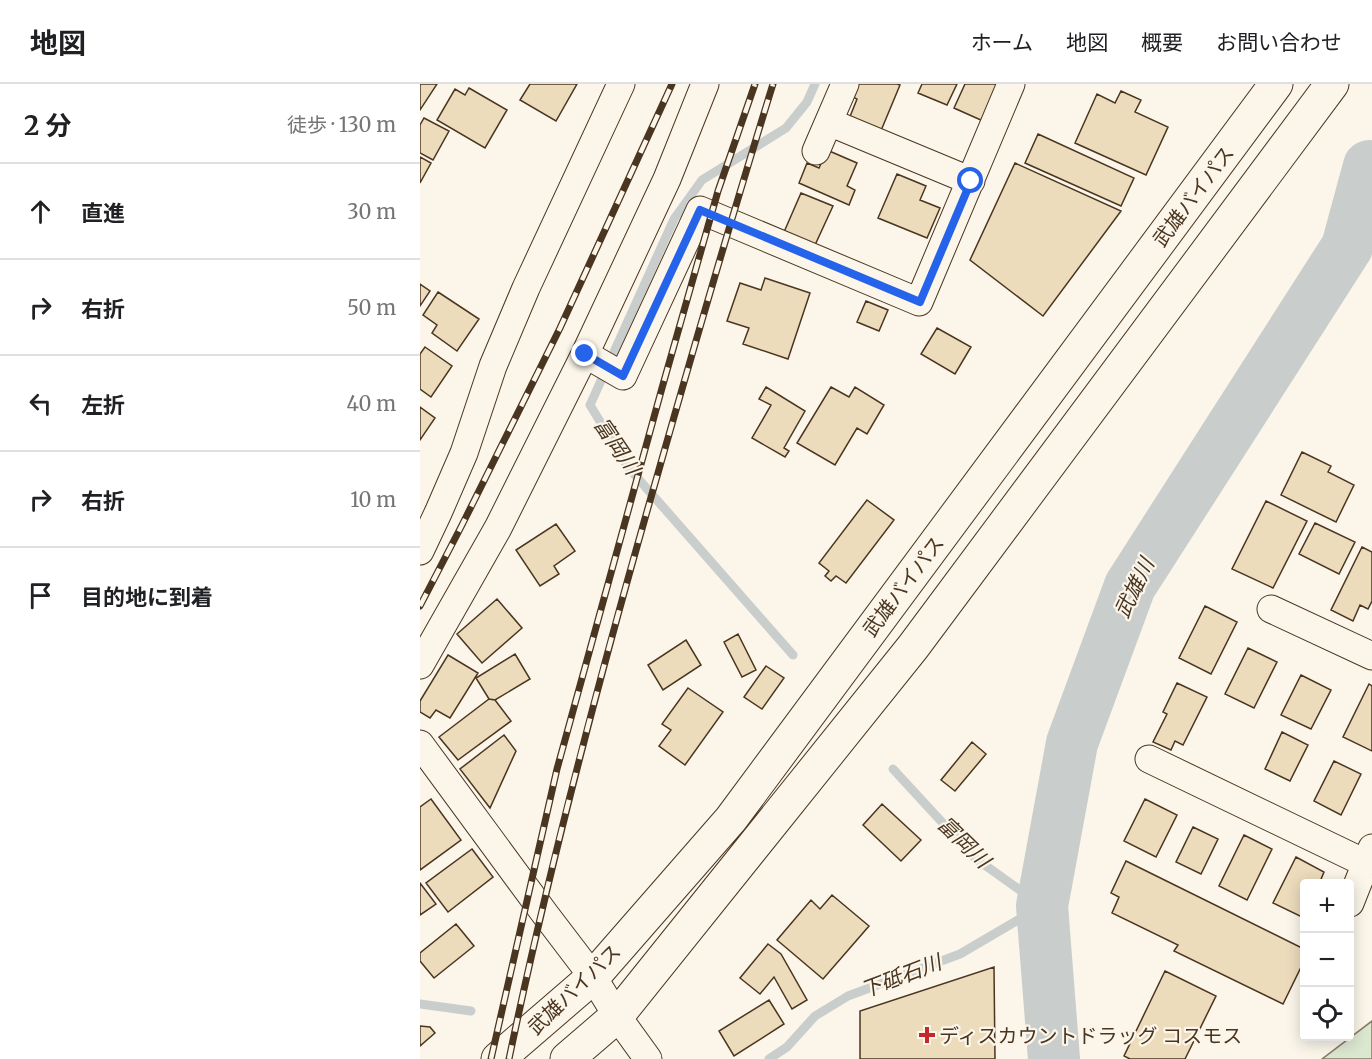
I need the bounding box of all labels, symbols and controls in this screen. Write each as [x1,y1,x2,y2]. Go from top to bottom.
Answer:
text: 地図 [30,25,86,61]
text: ホーム [971,29,1033,56]
text: 地図 [1066,29,1108,56]
text: 概要 [1141,29,1183,56]
text: お問い合わせ [1216,29,1342,56]
text: 2 分 [24,109,71,142]
text: 徒歩 · 130 m [287,112,396,137]
street label: 武雄バイパス [1147,141,1239,251]
route start [957,167,983,193]
icon: ahead [24,195,57,228]
text: 直進 [81,199,125,227]
text: 30 m [347,199,396,224]
icon: right [24,291,57,324]
text: 右折 [81,295,125,323]
text: 50 m [347,295,396,320]
route end [571,340,597,366]
icon: left [24,387,57,420]
text: 左折 [81,391,125,419]
text: 40 m [346,391,396,416]
water label: 富岡川 [588,412,647,481]
icon: right [24,483,57,516]
text: 右折 [81,487,125,515]
text: 10 m [350,487,396,512]
street label: 武雄バイパス [857,531,949,641]
water label: 武雄川 [1108,552,1161,622]
icon: arrive [24,579,57,612]
text: 目的地に到着 [81,583,213,611]
water label: 富岡川 [932,810,997,875]
map controls [1300,879,1354,1041]
button: + [1300,879,1354,933]
button: − [1300,933,1354,987]
street label: 武雄バイパス [522,938,626,1040]
water label: 下砥石川 [857,948,947,1004]
button: locate [1300,987,1354,1041]
place label: ディスカウントドラッグ コスモス [939,1023,1242,1048]
marker: ディスカウントドラッグ コスモス [920,1028,934,1042]

